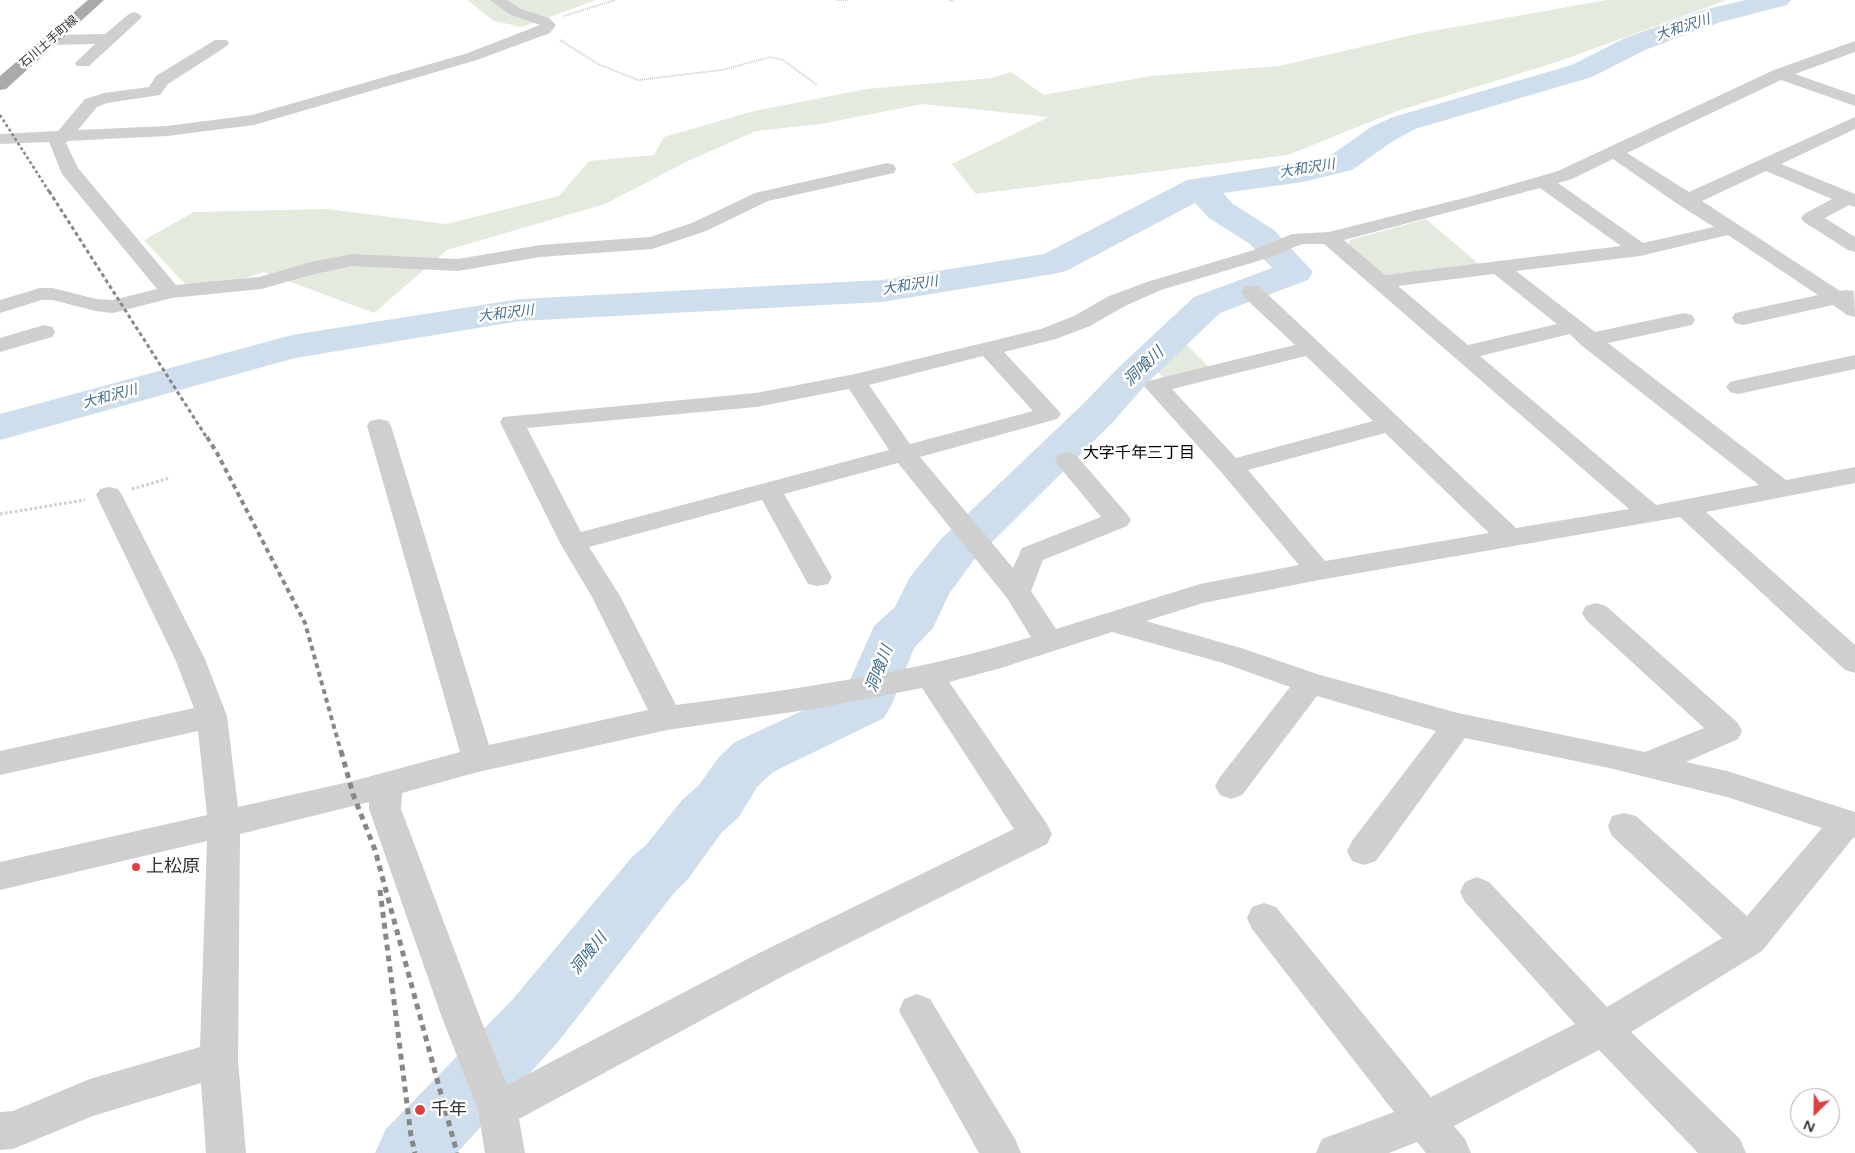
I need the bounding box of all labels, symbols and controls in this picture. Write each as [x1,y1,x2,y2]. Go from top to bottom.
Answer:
water label: 大和沢川 [1654,11,1712,45]
street label: 石川土手町線 [17,13,81,71]
water label: 大和沢川 [1278,156,1336,182]
water label: 大和沢川 [881,273,939,299]
water label: 大和沢川 [477,302,535,326]
water label: 洞喰川 [1120,343,1168,391]
water label: 大和沢川 [81,382,139,412]
district label: 大字千年三丁目 [1083,444,1195,464]
water label: 洞喰川 [862,643,898,695]
place label: 上松原 [146,856,200,878]
marker: 上松原 [130,861,142,873]
water label: 洞喰川 [566,929,612,979]
north arrow [1790,1088,1840,1138]
place label: 千年 [431,1099,467,1121]
marker: 千年 [413,1103,427,1117]
text: N [1801,1116,1818,1136]

